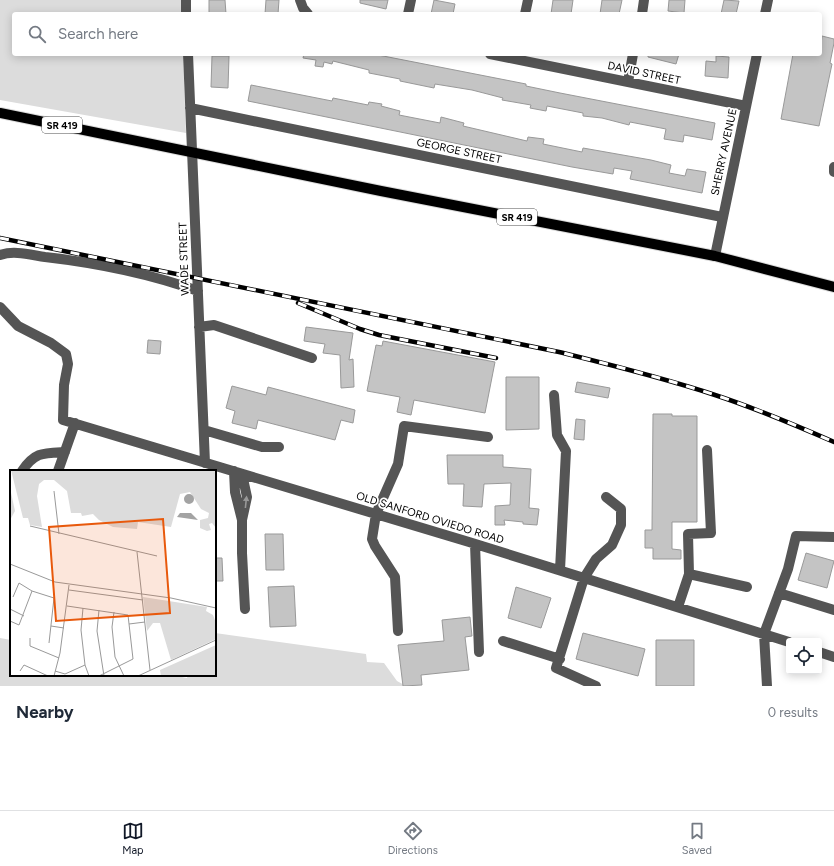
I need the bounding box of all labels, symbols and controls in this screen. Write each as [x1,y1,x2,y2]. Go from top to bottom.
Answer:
search box [12,12,822,56]
icon: search [26,23,48,45]
text: Search here [58,25,138,43]
street label: DAVID STREET [606,59,682,87]
street label: SHERRY AVENUE [708,107,740,197]
road number: SR 419 [42,117,82,133]
street label: GEORGE STREET [415,136,503,166]
road number: SR 419 [497,209,537,225]
street label: WADE STREET [176,222,192,296]
inset map [10,470,216,676]
street label: OLD SANFORD OVIEDO ROAD [355,489,506,547]
one-way arrow [243,496,249,508]
map controls [786,638,822,674]
button: locate [786,638,822,674]
text: Nearby [16,702,74,722]
text: 0 results [768,705,818,720]
tab: Map [122,820,144,857]
tab: Directions [388,820,438,857]
tab: Saved [682,820,712,857]

